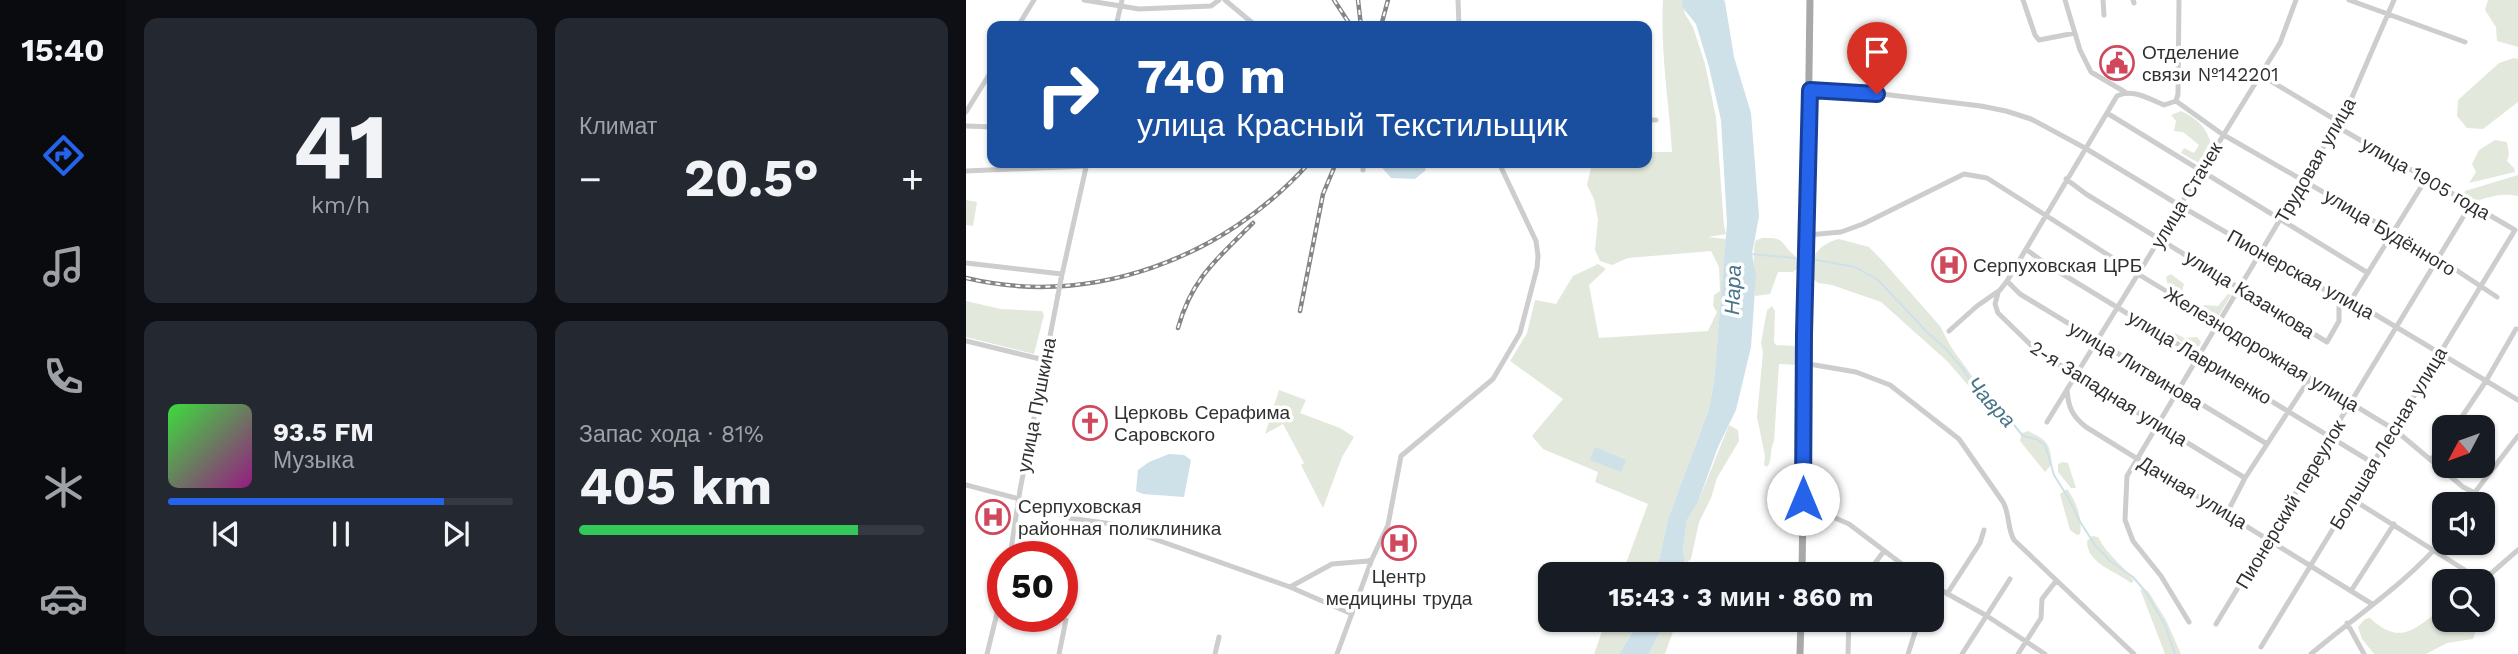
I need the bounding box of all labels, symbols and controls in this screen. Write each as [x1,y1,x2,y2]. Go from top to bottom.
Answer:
pin [1847,22,1907,94]
text: 15:40 [21,31,105,69]
icon: arrive [1858,33,1896,71]
place label: Отделение связи №142201 [2142,41,2279,86]
public building icon: Отделение связи №142201 [2098,44,2136,82]
text: 740 m [1137,47,1286,105]
icon: right [1022,49,1113,140]
text: 41 [293,93,388,200]
street label: Трудовая улица [2270,93,2361,227]
text: улица Красный Текстильщик [1137,106,1568,144]
text: Климат [579,113,657,140]
icon: directions [39,131,88,180]
street label: улица 1905 года [2357,132,2495,225]
street label: улица Стачек [2146,137,2228,253]
text: 20.5° [684,148,819,209]
text: − [579,157,602,201]
text: + [901,157,924,201]
street label: улица Будённого [2320,184,2460,281]
text: km/h [311,192,370,219]
street label: Пионерская улица [2223,225,2379,325]
icon: music [39,242,88,291]
street label: улица Казачкова [2181,245,2319,344]
hospital icon: Серпуховская ЦРБ [1930,246,1968,284]
place label: Серпуховская ЦРБ [1973,254,2142,277]
water label: Нара [1719,264,1746,316]
street label: Железнодорожная улица [2160,282,2364,417]
street label: улица Лавриненко [2124,305,2276,409]
street label: улица Литвинова [2064,316,2207,415]
street label: улица Пушкина [1012,335,1061,475]
street label: 2-я Западная улица [2026,336,2192,451]
street label: Большая Лесная улица [2325,342,2452,534]
icon: phone [39,352,88,401]
water label: Чавра [1962,371,2021,432]
place label: Церковь Серафима Саровского [1114,401,1290,446]
church icon: Церковь Серафима Саровского [1071,404,1109,442]
street label: Пионерский переулок [2231,415,2350,593]
north arrow [2432,415,2496,478]
map controls [2432,415,2495,632]
text: 93.5 FM [273,417,374,447]
text: Запас хода · 81% [579,421,764,448]
text: Музыка [273,447,354,474]
street label: Дачная улица [2134,451,2252,534]
text: 405 km [579,456,772,517]
position arrow [1766,462,1840,536]
icon: climate [39,463,88,512]
button: sound [2432,492,2495,555]
place label: Серпуховская районная поликлиника [1018,495,1222,540]
hospital icon: Серпуховская районная поликлиника [974,498,1012,536]
icon: previous [207,515,245,553]
icon: pause [322,515,360,553]
icon: next [437,515,475,553]
hospital icon: Центр медицины труда [1380,524,1418,562]
speed limit sign: 50 [987,541,1078,632]
place label: Центр медицины труда [1326,565,1473,610]
button: search [2432,569,2495,632]
icon: car [39,574,88,623]
text: 15:43 · 3 мин · 860 m [1608,582,1874,612]

